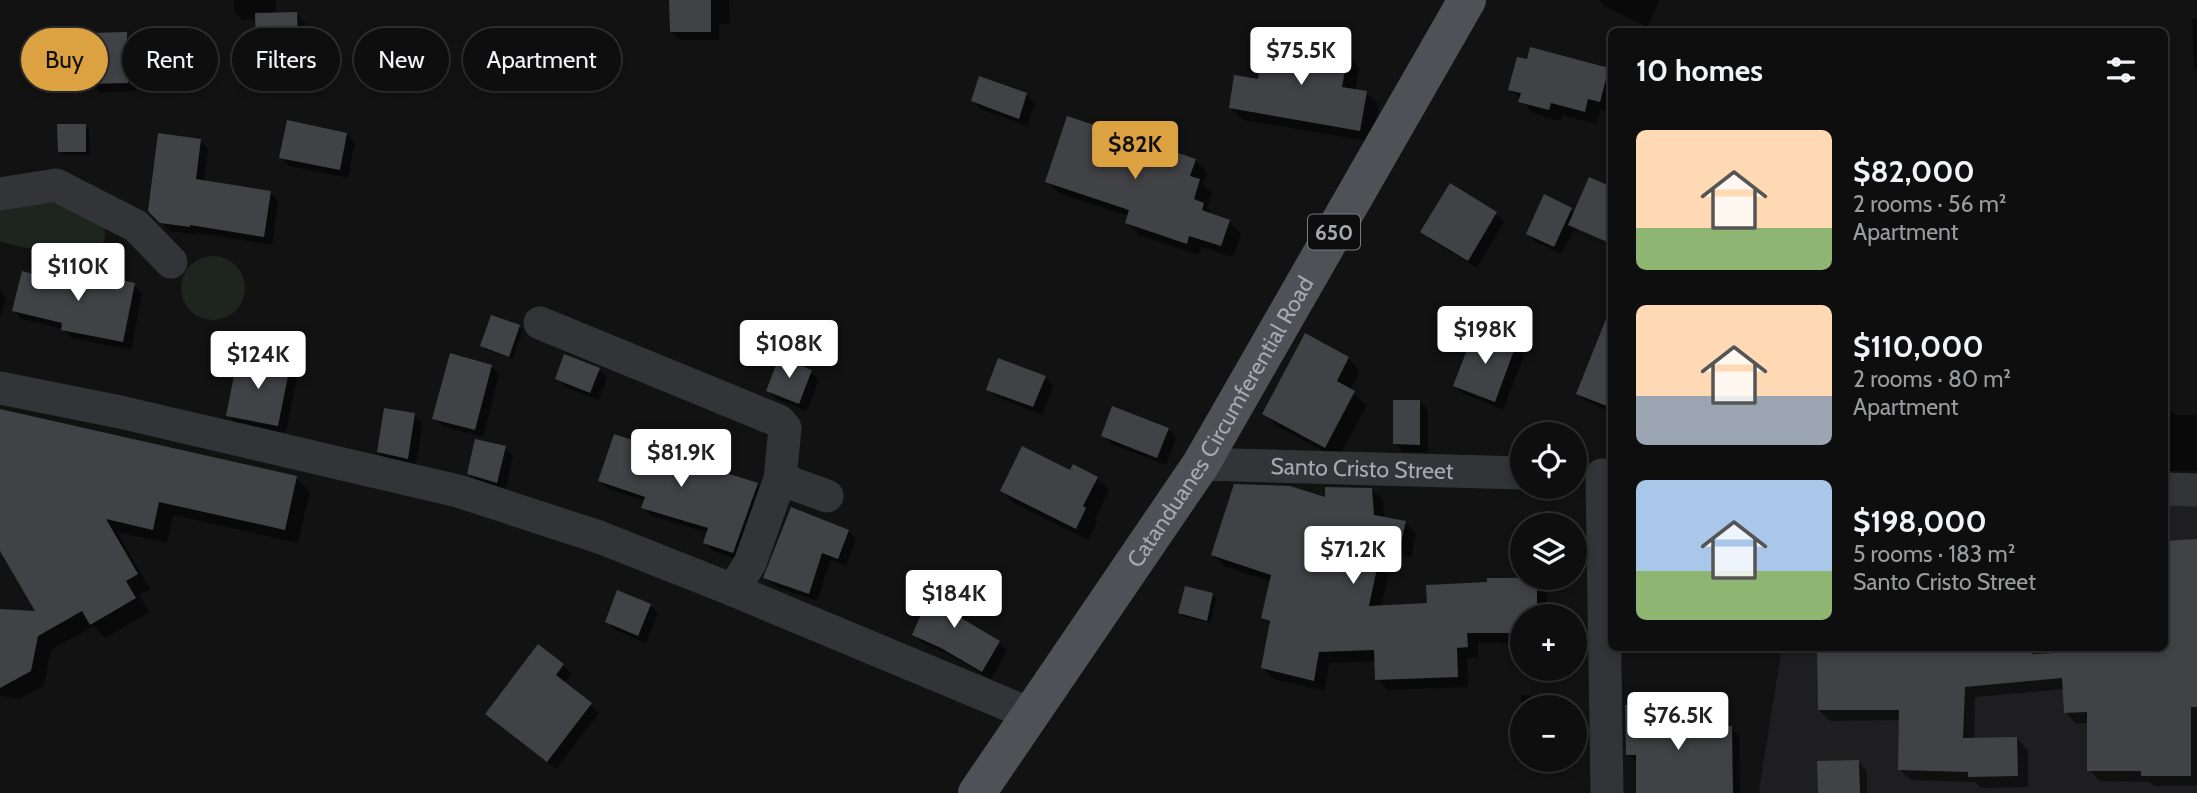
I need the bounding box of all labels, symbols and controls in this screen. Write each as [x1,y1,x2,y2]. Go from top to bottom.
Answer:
chip: Buy [21,28,108,91]
chip: Rent [122,28,218,91]
chip: Filters [232,28,340,91]
chip: New [354,28,449,91]
chip: Apartment [463,28,621,91]
pin: $75.5K [1244,28,1358,87]
text: $75.5K [1266,36,1336,64]
icon: filters [2102,51,2140,89]
text: 10 homes [1636,52,1763,89]
pin: $82K [1094,122,1176,181]
text: $82K [1108,130,1162,158]
text: $82,000 [1853,153,1975,190]
icon: home [1692,158,1776,242]
text: 2 rooms · 56 m² [1853,190,2007,218]
road number: 650 [1308,215,1360,250]
text: Apartment [1853,218,1958,246]
pin: $110K [29,244,127,303]
text: $110K [48,252,108,280]
street label: Catanduanes Circumferential Road [1121,271,1320,573]
pin: $198K [1436,306,1534,366]
text: $198K [1453,315,1517,343]
pin: $108K [740,320,838,380]
text: $110,000 [1853,328,1984,365]
text: $108K [756,329,822,357]
pin: $124K [209,332,307,391]
icon: home [1692,333,1776,417]
text: $124K [227,340,289,368]
text: 2 rooms · 80 m² [1853,365,2011,393]
text: Apartment [1853,393,1958,421]
map controls [1510,422,1587,772]
button: locate [1510,422,1587,499]
pin: $81.9K [624,430,738,489]
text: $81.9K [647,438,715,466]
street label: Santo Cristo Street [1270,452,1454,485]
text: $198,000 [1853,503,1987,540]
icon: home [1692,508,1776,592]
button: layers [1510,513,1587,590]
pin: $71.2K [1296,526,1410,586]
text: $71.2K [1320,535,1386,563]
text: 5 rooms · 183 m² [1853,540,2015,568]
text: Santo Cristo Street [1853,568,2036,596]
pin: $184K [905,570,1003,630]
text: $184K [922,579,986,607]
button: + [1510,604,1587,681]
pin: $76.5K [1621,692,1735,752]
button: − [1510,695,1587,772]
text: $76.5K [1643,701,1713,729]

